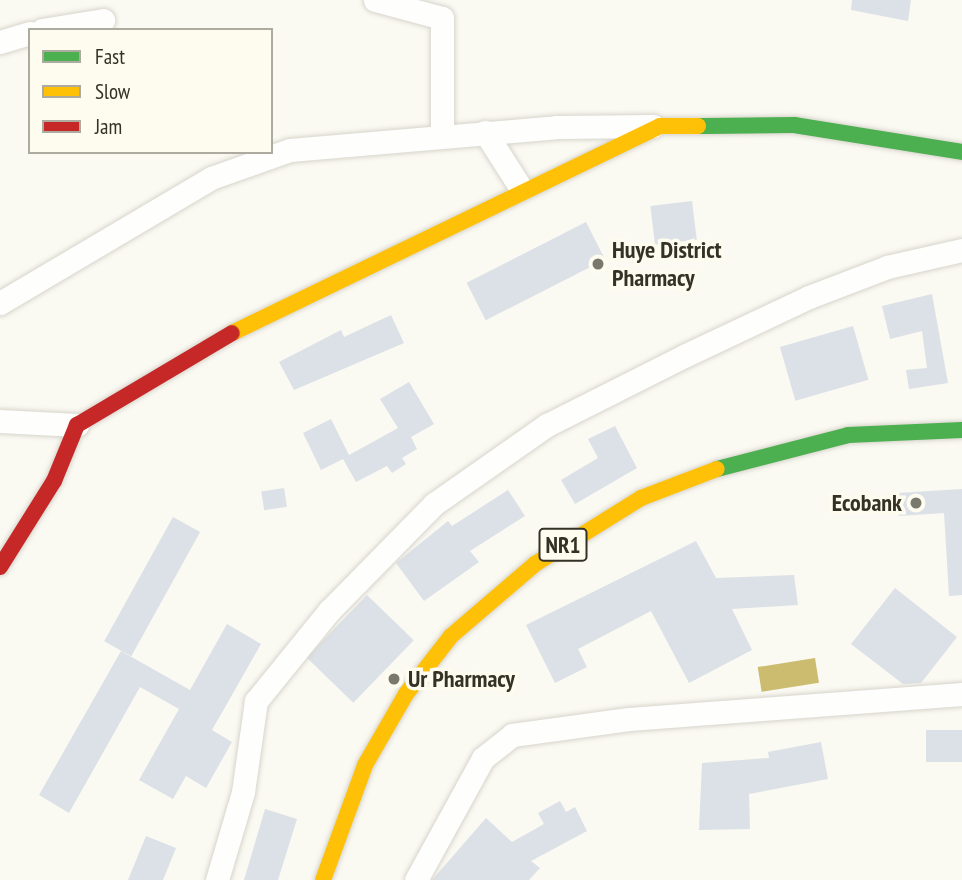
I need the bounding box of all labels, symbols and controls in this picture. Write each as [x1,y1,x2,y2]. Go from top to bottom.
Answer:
legend [28,28,273,154]
text: Fast [95,43,125,70]
text: Slow [95,78,130,105]
text: Jam [95,113,122,140]
place label: Huye District Pharmacy [612,236,722,292]
marker: Huye District Pharmacy [590,256,606,272]
place label: Ecobank [832,489,902,517]
marker: Ecobank [908,495,924,511]
road number: NR1 [538,526,588,565]
place label: Ur Pharmacy [408,665,515,693]
marker: Ur Pharmacy [386,671,402,687]

